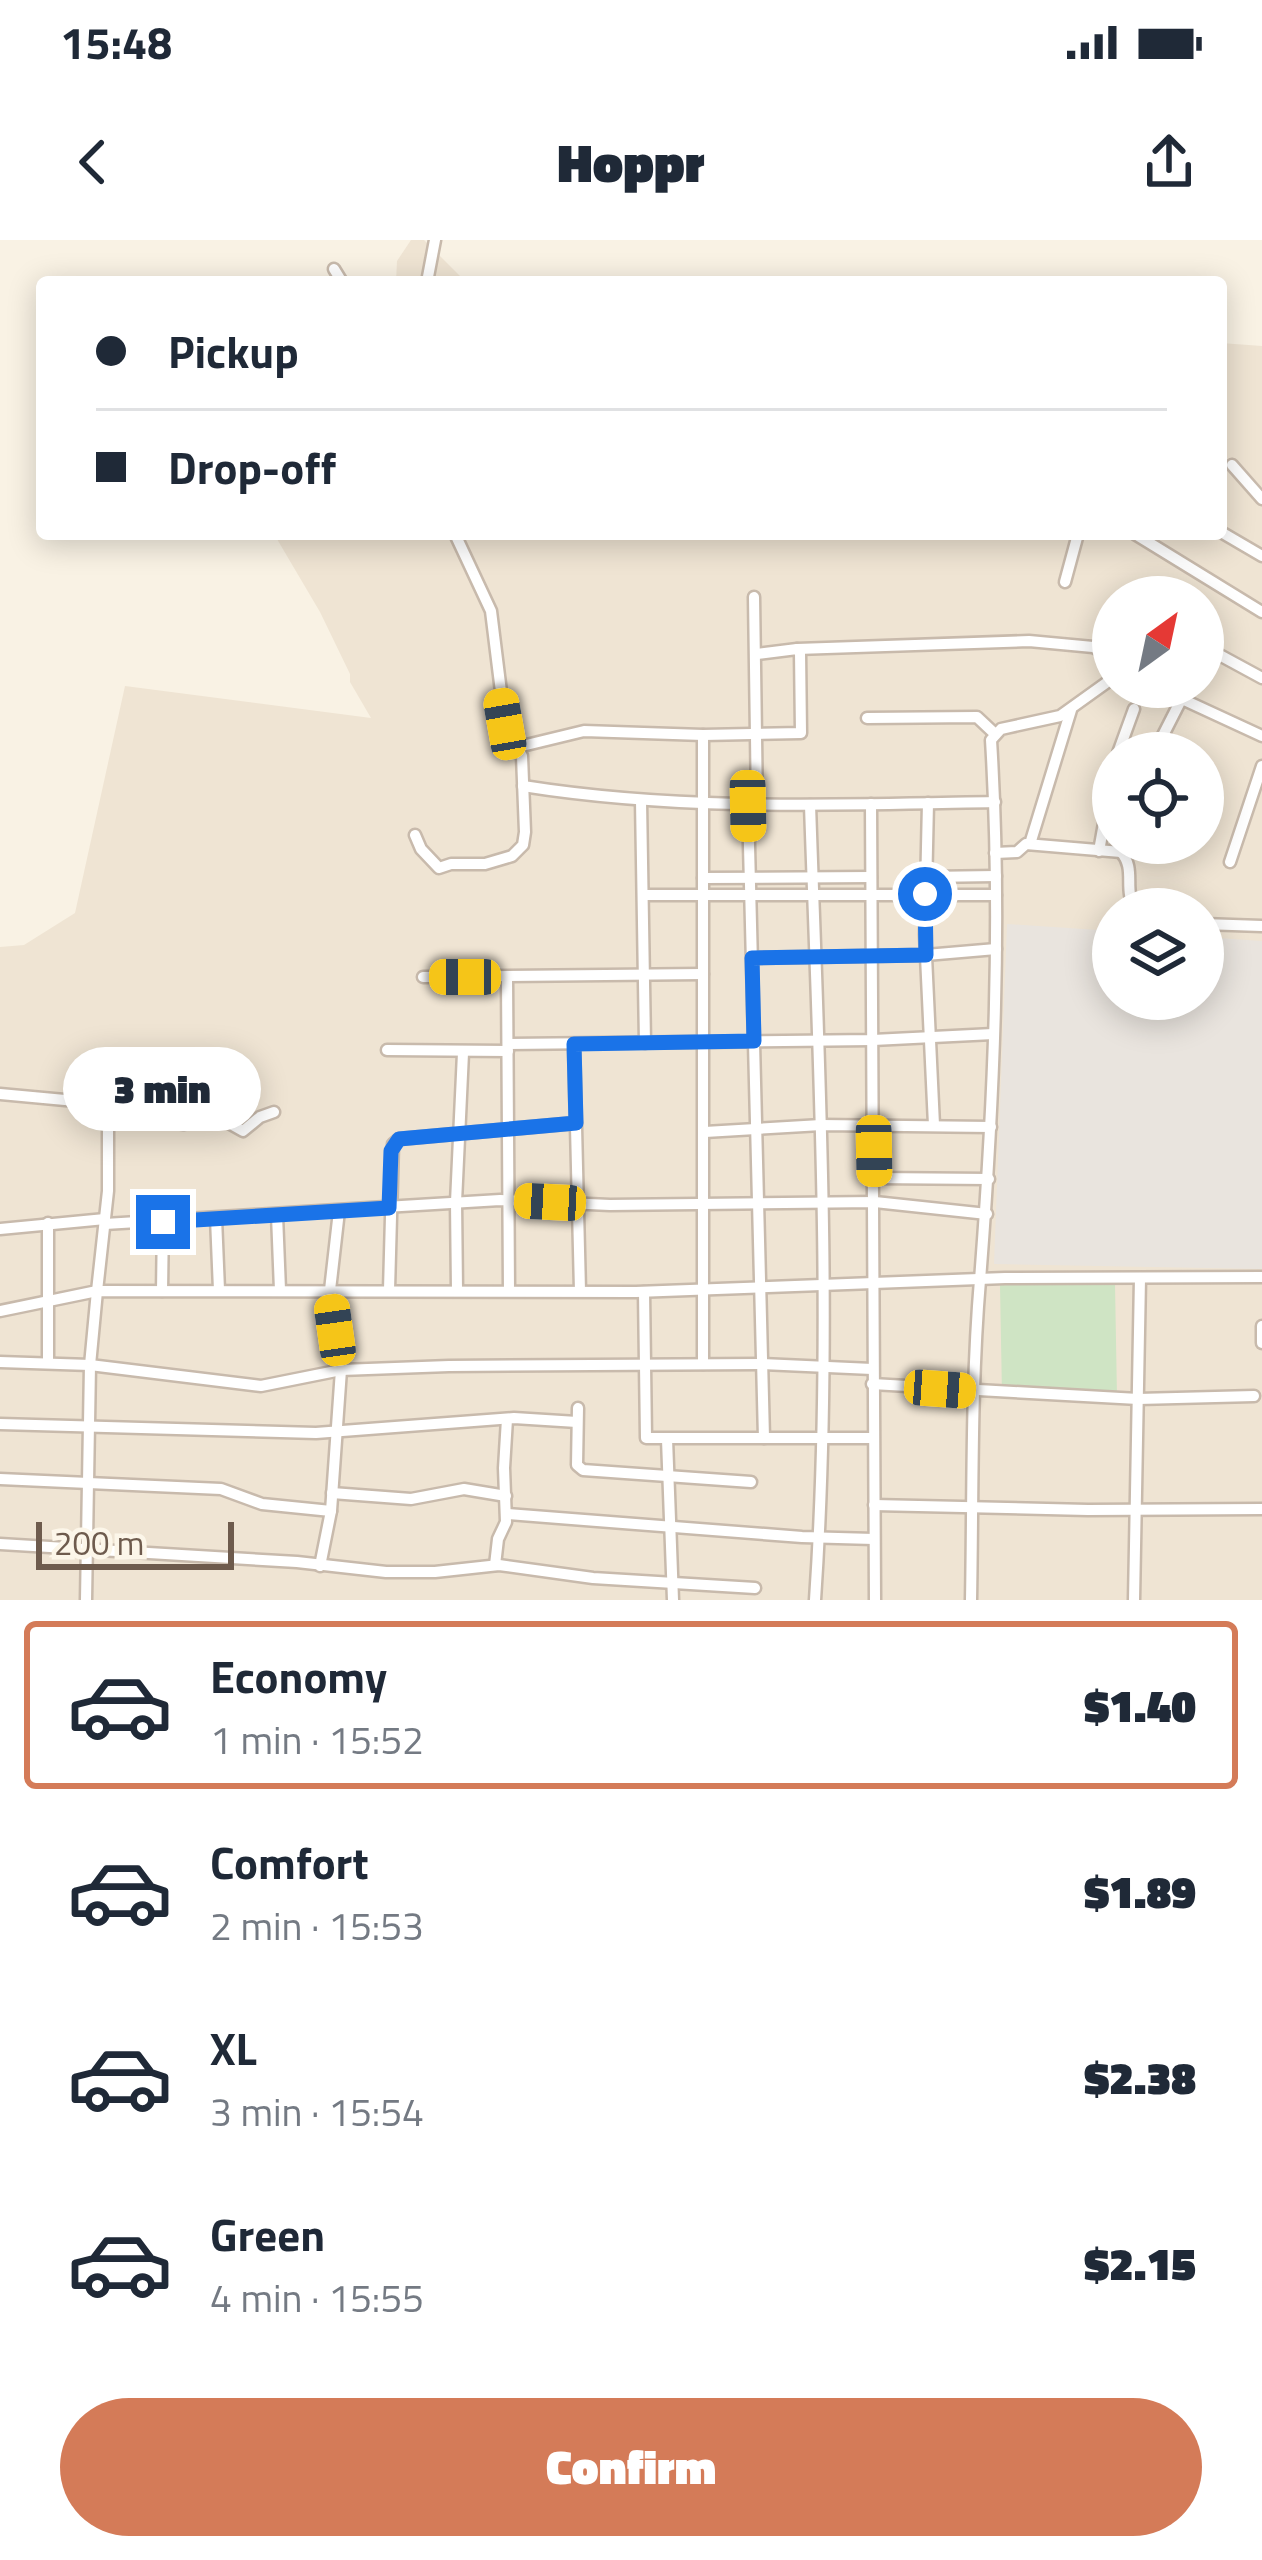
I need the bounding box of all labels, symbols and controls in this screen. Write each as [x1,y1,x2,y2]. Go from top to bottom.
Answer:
text: 15:48 [60,8,172,76]
text: Hoppr [557,121,705,203]
icon: back [60,129,126,195]
icon: share [1136,129,1202,195]
text: Pickup [168,317,299,385]
text: Drop-off [168,433,336,501]
north arrow [1092,576,1224,708]
map controls [1092,576,1224,1020]
car [481,685,529,763]
button: locate [1092,732,1224,864]
car [729,770,767,842]
route start [898,867,952,921]
button: layers [1092,888,1224,1020]
car [429,959,501,995]
callout: 3 min [64,1048,262,1132]
text: 3 min [114,1059,210,1118]
car [855,1115,893,1187]
car [513,1182,587,1222]
route end [136,1195,190,1249]
car [312,1292,358,1368]
car [903,1369,977,1409]
scale bar [36,1516,234,1569]
text: 200 m [54,1518,144,1568]
text: Economy [210,1642,387,1710]
icon: car [66,1651,174,1759]
text: $1.40 [1084,1671,1196,1739]
text: 1 min · 15:52 [210,1710,424,1769]
text: Comfort [210,1828,369,1896]
icon: car [66,1837,174,1945]
text: $1.89 [1084,1857,1196,1925]
text: 2 min · 15:53 [210,1896,424,1955]
text: XL [210,2014,257,2082]
icon: car [66,2023,174,2131]
text: $2.38 [1084,2043,1196,2111]
text: 3 min · 15:54 [210,2082,424,2141]
text: Green [210,2200,325,2268]
icon: car [66,2209,174,2317]
text: $2.15 [1084,2229,1196,2297]
text: 4 min · 15:55 [210,2268,424,2327]
button: Confirm [60,2398,1202,2536]

